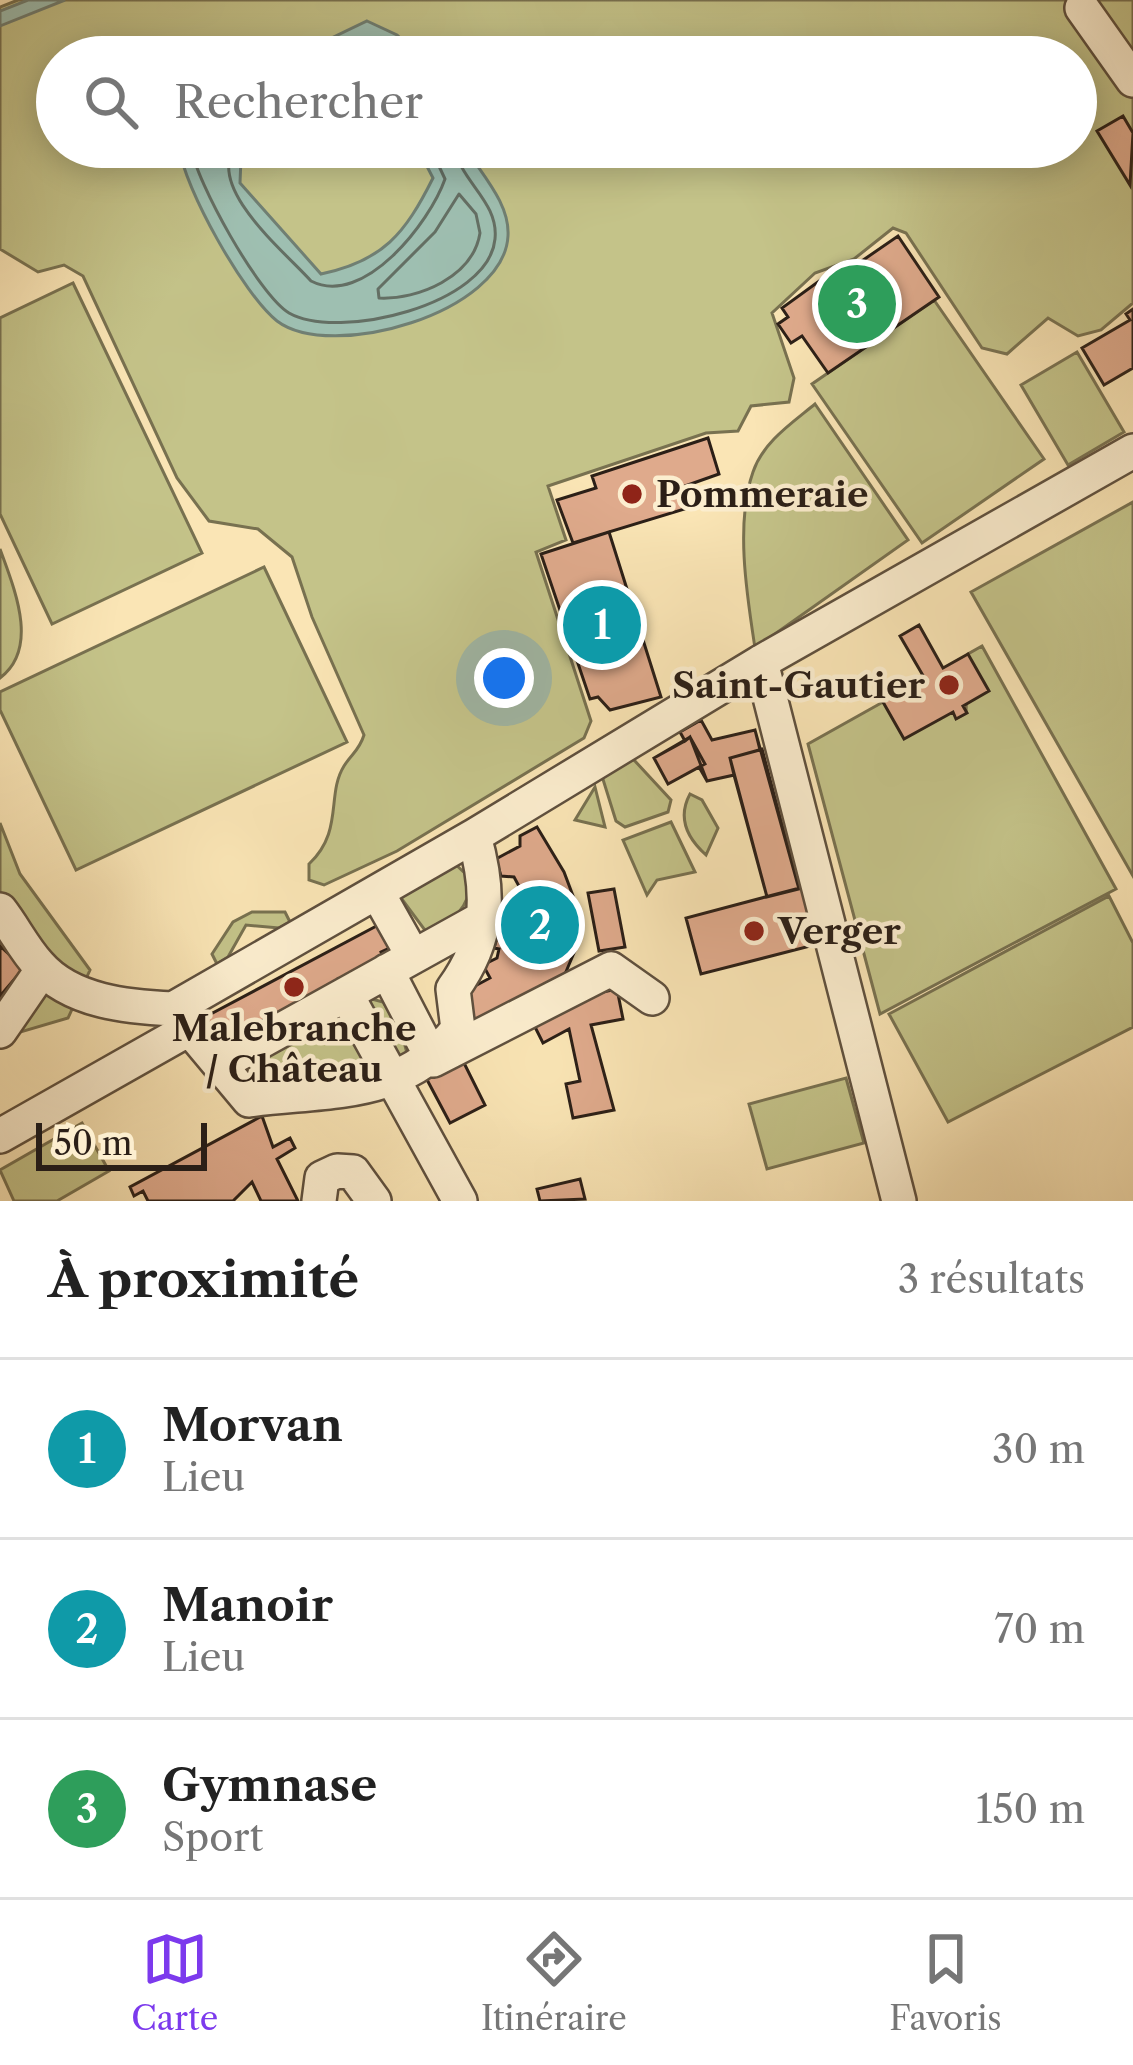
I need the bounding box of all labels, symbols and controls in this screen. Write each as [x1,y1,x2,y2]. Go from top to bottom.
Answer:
search box [36,36,1097,168]
icon: search [78,69,144,135]
text: Rechercher [174,74,423,130]
pin: 3 [818,259,896,349]
place label: Pommeraie [656,472,869,516]
marker: Pommeraie [619,481,645,507]
pin: 1 [563,580,641,670]
your location [474,648,534,708]
place label: Saint-Gautier [672,663,925,707]
marker: Saint-Gautier [936,672,962,698]
pin: 2 [501,880,579,970]
place label: Verger [777,909,901,953]
marker: Verger [741,918,767,944]
marker: Malebranche / Château [281,974,307,1000]
place label: Malebranche / Château [171,1006,417,1091]
scale bar [36,1117,207,1170]
text: 50 m [54,1123,132,1164]
text: À proximité [48,1248,359,1310]
text: 3 résultats [898,1255,1085,1303]
text: Morvan [162,1397,343,1453]
text: 1 [78,1425,96,1473]
text: 30 m [992,1425,1085,1473]
text: Lieu [162,1453,245,1501]
text: Manoir [162,1577,333,1633]
text: 2 [75,1605,99,1653]
text: 70 m [994,1605,1085,1653]
text: Lieu [162,1633,245,1681]
text: Gymnase [162,1757,377,1813]
text: 3 [76,1785,98,1833]
text: 150 m [976,1785,1085,1833]
text: Sport [162,1813,263,1861]
tab: Carte [131,1926,218,2039]
tab: Itinéraire [481,1926,627,2039]
tab: Favoris [889,1926,1002,2039]

